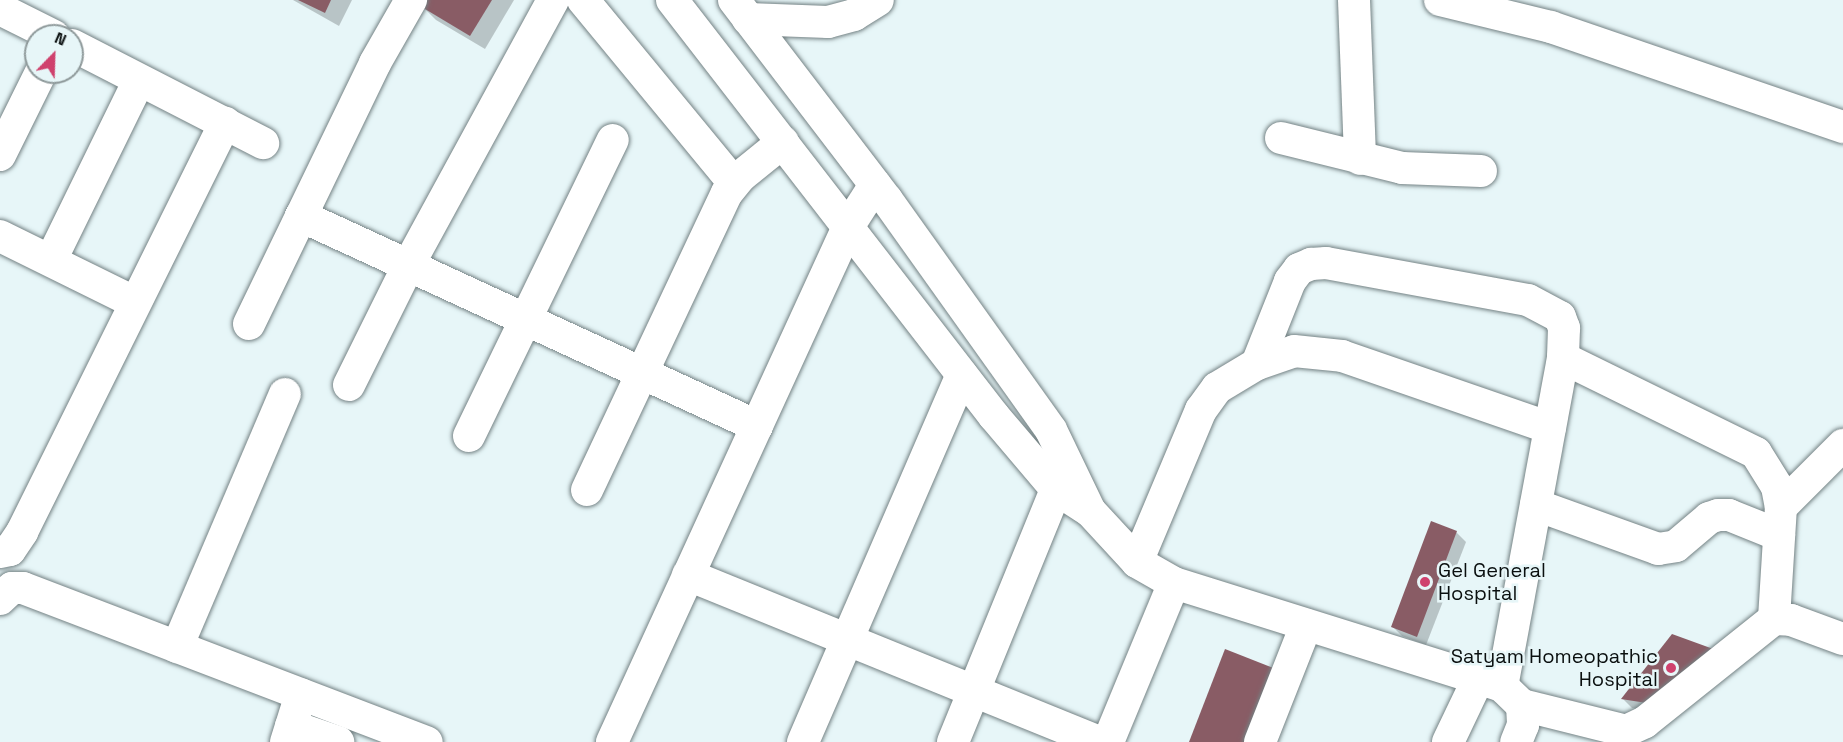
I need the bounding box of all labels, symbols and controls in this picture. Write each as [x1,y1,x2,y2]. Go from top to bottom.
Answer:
north arrow [24,24,84,84]
text: N [51,27,69,51]
place label: Gel General Hospital [1438,558,1546,605]
marker: Gel General Hospital [1416,573,1434,591]
place label: Satyam Homeopathic Hospital [1451,644,1658,691]
marker: Satyam Homeopathic Hospital [1662,659,1680,677]

